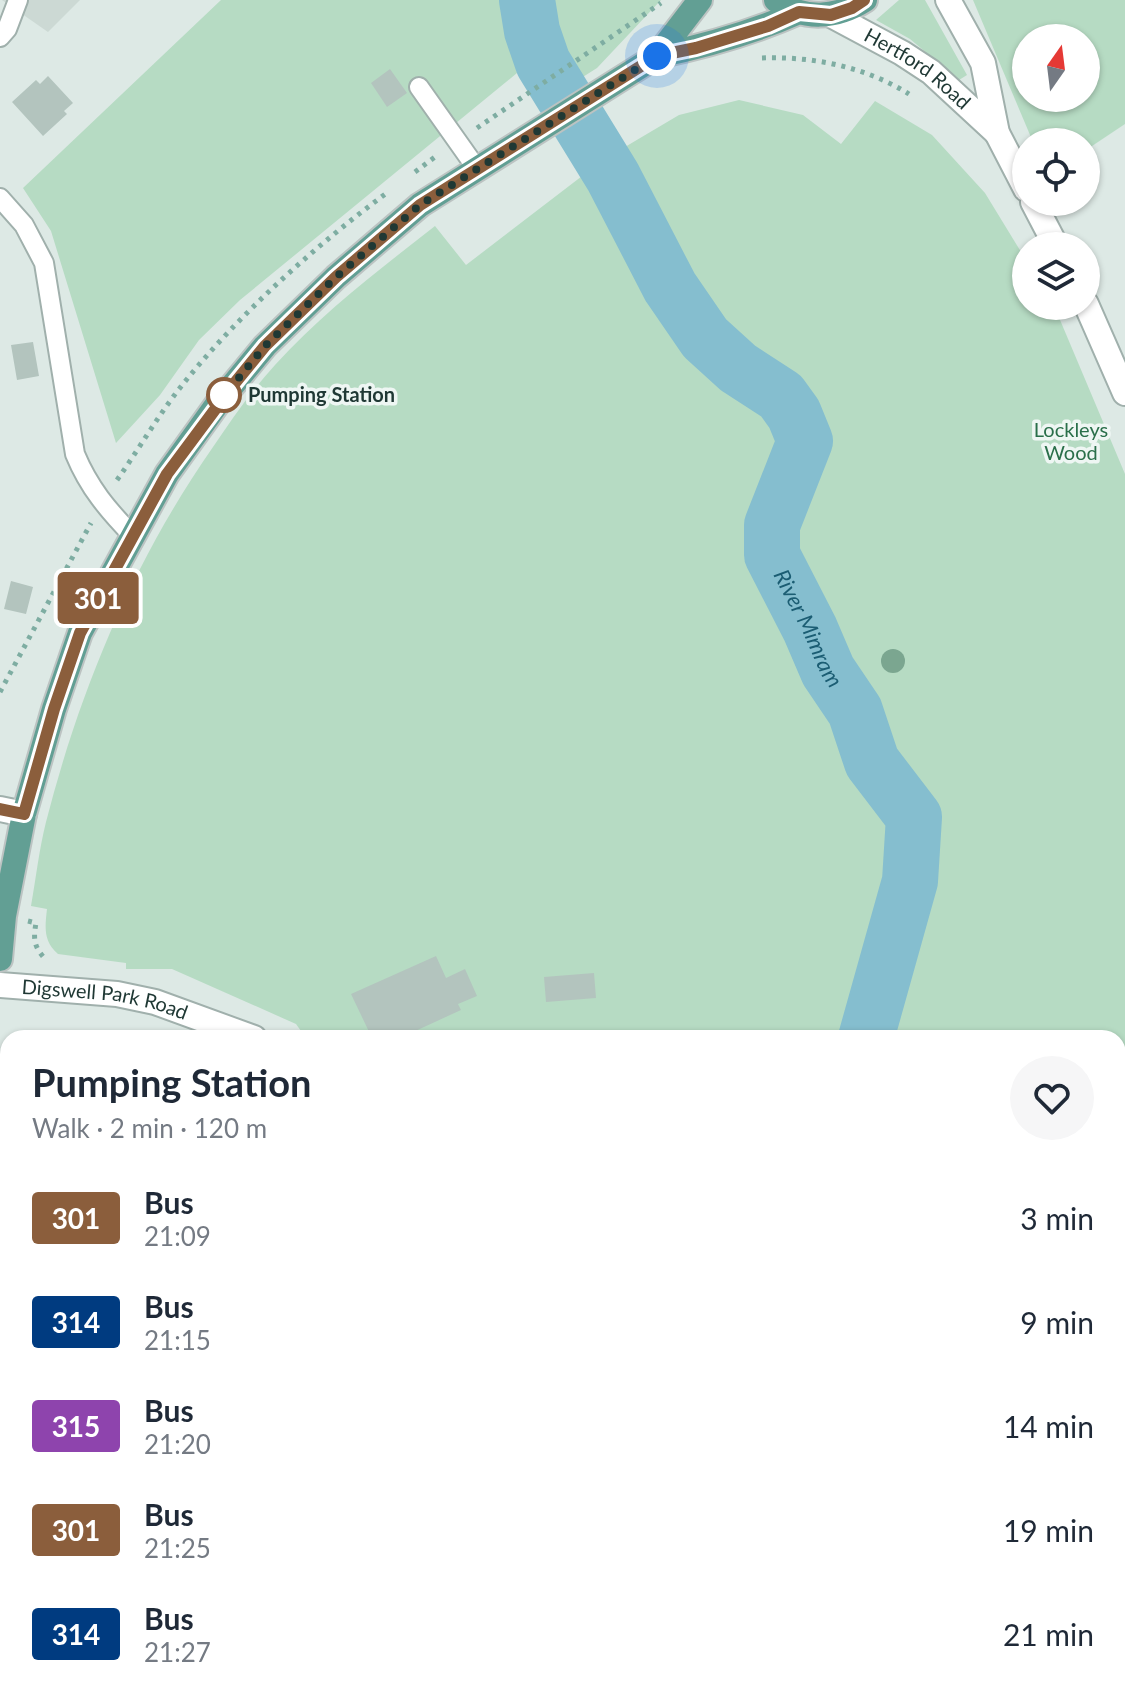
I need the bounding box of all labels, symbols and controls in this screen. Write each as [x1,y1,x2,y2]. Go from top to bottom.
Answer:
street label: Hertford Road [861,22,976,114]
north arrow [1012,24,1100,112]
map controls [1012,24,1100,320]
your location [637,36,677,76]
button: locate [1012,128,1100,216]
button: layers [1012,232,1100,320]
marker: Pumping Station [207,378,241,412]
place label: Pumping Station [248,382,395,406]
park label: Lockleys Wood [1034,417,1108,464]
water label: River Mimram [769,565,849,692]
line badge: 301 [52,572,144,624]
text: 301 [74,581,122,615]
street label: Digswell Park Road [21,974,191,1024]
button: heart [1010,1056,1094,1140]
text: Pumping Station [32,1059,312,1105]
text: Walk · 2 min · 120 m [32,1112,267,1144]
text: Bus [144,1184,194,1220]
text: 3 min [1020,1200,1094,1236]
text: 301 [52,1201,100,1235]
text: 21:09 [144,1220,211,1252]
text: Bus [144,1288,194,1324]
text: 9 min [1020,1304,1094,1340]
text: 314 [52,1305,100,1339]
text: 21:15 [144,1324,211,1356]
text: Bus [144,1392,194,1428]
text: 14 min [1003,1408,1094,1444]
text: 315 [52,1409,100,1443]
text: 21:20 [144,1428,211,1460]
text: Bus [144,1496,194,1532]
text: 19 min [1003,1512,1094,1548]
text: 301 [52,1513,100,1547]
text: 21:25 [144,1532,211,1564]
text: Bus [144,1600,194,1636]
text: 21 min [1003,1616,1094,1652]
text: 314 [52,1617,100,1651]
text: 21:27 [144,1636,211,1668]

